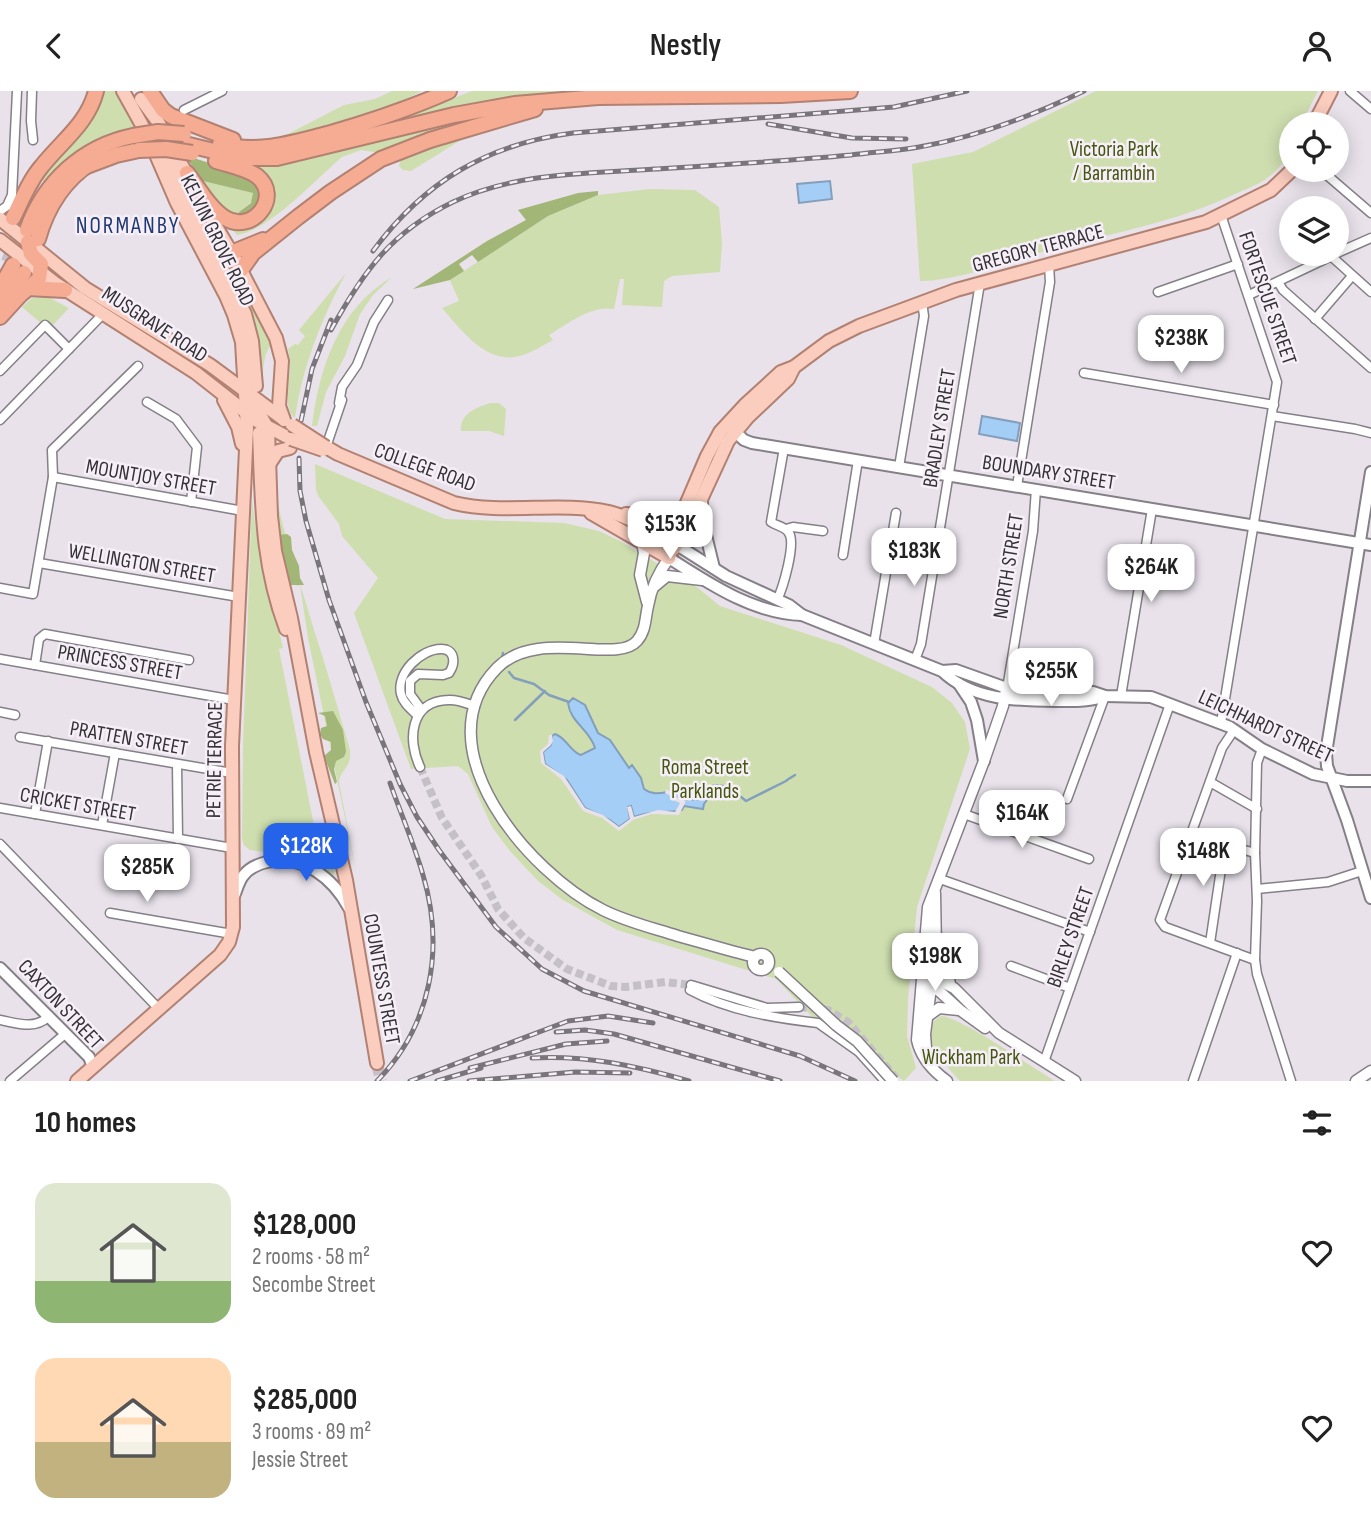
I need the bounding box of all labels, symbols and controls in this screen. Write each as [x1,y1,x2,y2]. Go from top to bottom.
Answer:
text: Nestly [650,26,721,65]
icon: back [35,27,73,65]
icon: person [1298,27,1336,65]
map controls [1279,112,1349,266]
button: locate [1279,112,1349,182]
park label: Victoria Park / Barrambin [1070,137,1158,186]
street label: KELVIN GROVE ROAD [175,170,260,310]
button: layers [1279,196,1349,266]
district label: NORMANBY [76,212,180,240]
street label: GREGORY TERRACE [970,219,1107,278]
street label: FORTESCUE STREET [1233,228,1302,369]
street label: MUSGRAVE ROAD [97,281,212,368]
pin: $238K [1132,315,1230,375]
text: $238K [1154,324,1208,352]
street label: BRADLEY STREET [918,367,961,489]
street label: COLLEGE ROAD [371,438,479,497]
street label: BOUNDARY STREET [981,450,1118,495]
street label: MOUNTJOY STREET [84,454,218,501]
pin: $153K [621,501,719,561]
text: $153K [644,510,696,538]
street label: NORTH STREET [988,511,1029,620]
pin: $183K [865,529,963,588]
text: $183K [887,537,941,565]
street label: WELLINGTON STREET [67,538,218,589]
pin: $264K [1102,545,1200,604]
text: $264K [1124,553,1178,581]
street label: PRINCESS STREET [56,639,185,686]
pin: $255K [1002,649,1100,708]
text: $255K [1024,657,1078,685]
street label: LEICHHARDT STREET [1195,684,1337,769]
street label: PETRIE TERRACE [201,702,228,818]
street label: PRATTEN STREET [68,716,190,761]
park label: Roma Street Parklands [661,755,749,804]
street label: CRICKET STREET [18,782,138,827]
pin: $164K [973,791,1071,850]
text: $164K [995,799,1049,827]
pin: $128K [257,823,355,883]
pin: $148K [1154,829,1252,888]
text: $128K [279,832,333,860]
text: $148K [1176,837,1230,865]
pin: $285K [98,845,196,904]
text: $285K [120,853,174,881]
street label: BIRLEY STREET [1042,883,1099,991]
street label: COUNTESS STREET [358,912,405,1047]
pin: $198K [886,933,984,993]
text: $198K [908,942,962,970]
street label: CAXTON STREET [13,954,109,1055]
park label: Wickham Park [922,1045,1020,1070]
icon: filters [1298,1104,1336,1142]
text: 10 homes [35,1105,136,1141]
text: $128,000 [252,1207,356,1243]
icon: home [91,1211,175,1295]
icon: heart [1298,1234,1336,1272]
text: 2 rooms · 58 m² [252,1243,370,1271]
text: Secombe Street [252,1271,376,1299]
text: $285,000 [252,1382,357,1418]
icon: home [91,1386,175,1470]
icon: heart [1298,1409,1336,1447]
text: 3 rooms · 89 m² [252,1418,371,1446]
text: Jessie Street [252,1446,348,1474]

